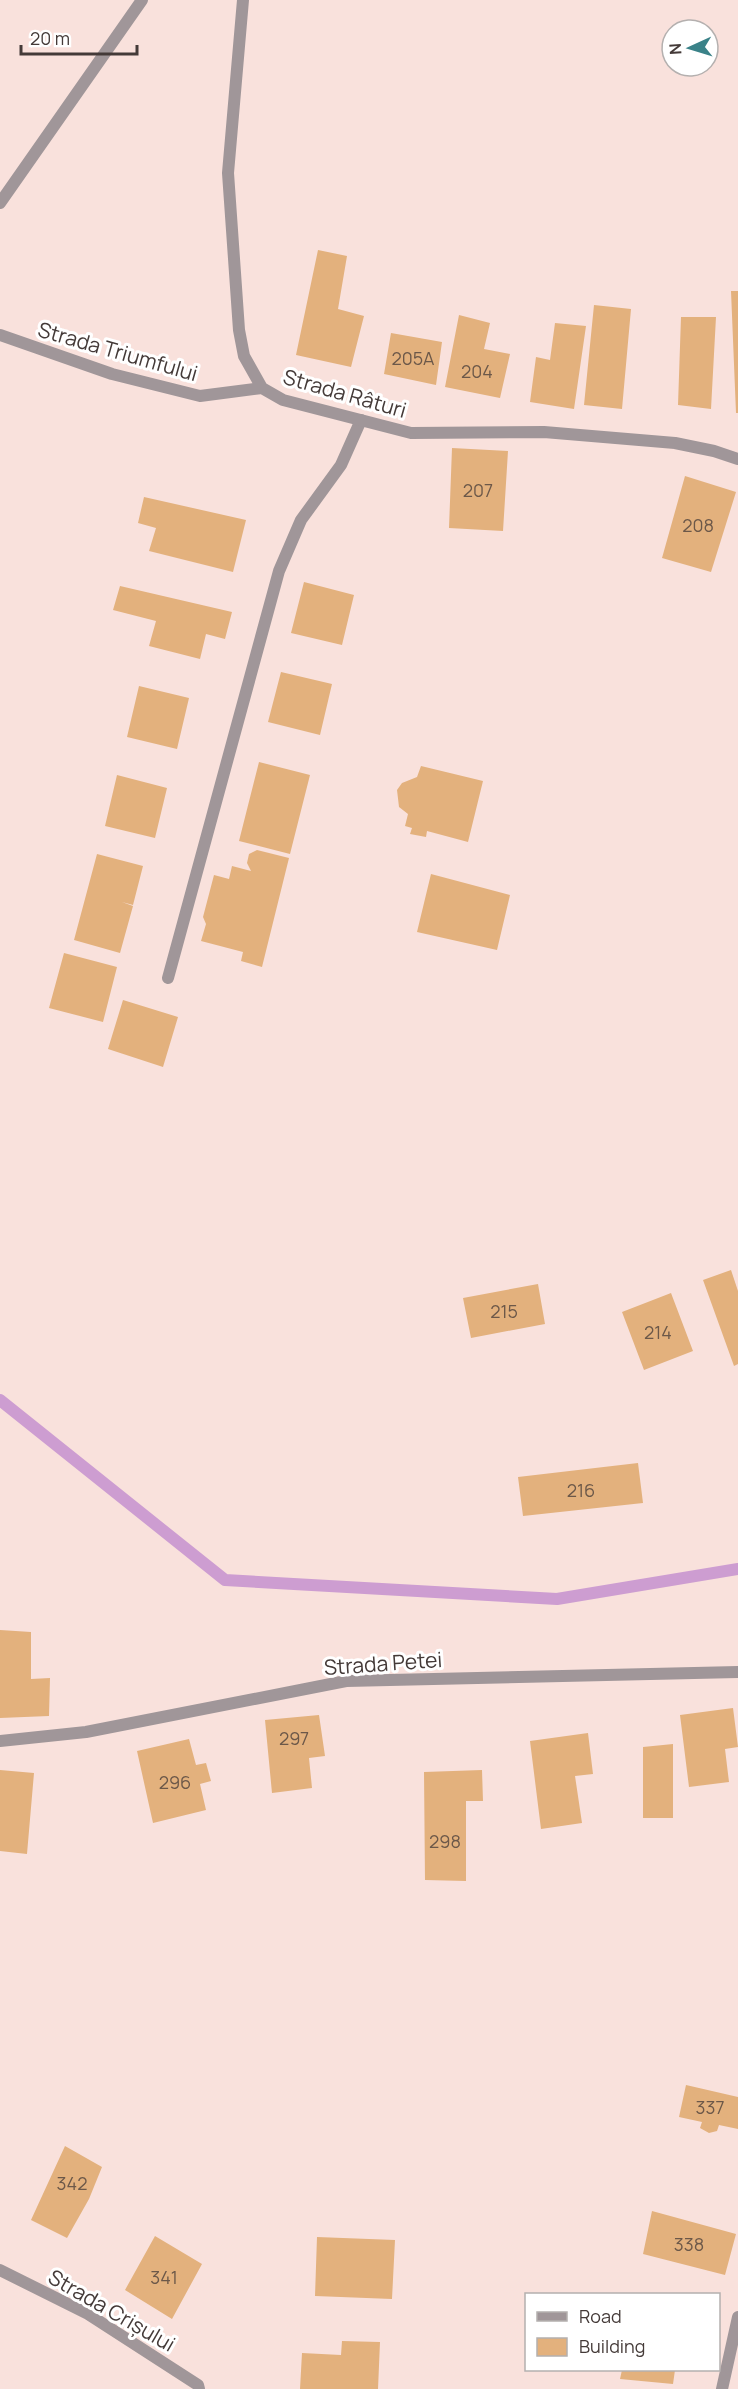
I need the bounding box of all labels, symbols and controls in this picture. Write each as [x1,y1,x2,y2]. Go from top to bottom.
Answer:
scale bar [21,18,136,56]
north arrow [660,18,720,78]
text: 20 m [30,26,70,50]
text: N [664,43,686,56]
street label: Strada Triumfului [35,315,201,387]
house number: 205A [391,346,435,370]
house number: 204 [461,359,493,383]
street label: Strada Râturi [280,362,410,424]
house number: 207 [463,478,493,502]
house number: 208 [682,513,714,537]
house number: 215 [490,1299,518,1323]
house number: 214 [644,1320,672,1344]
house number: 216 [567,1478,595,1502]
street label: Strada Petei [323,1645,443,1681]
house number: 297 [279,1726,309,1750]
house number: 296 [159,1770,191,1794]
house number: 298 [429,1829,461,1853]
house number: 337 [696,2095,724,2119]
house number: 342 [57,2171,87,2195]
house number: 338 [674,2232,704,2256]
street label: Strada Crișului [44,2262,180,2358]
house number: 341 [150,2265,178,2289]
legend [525,2293,720,2371]
text: Road [579,2304,622,2328]
text: Building [579,2334,645,2358]

